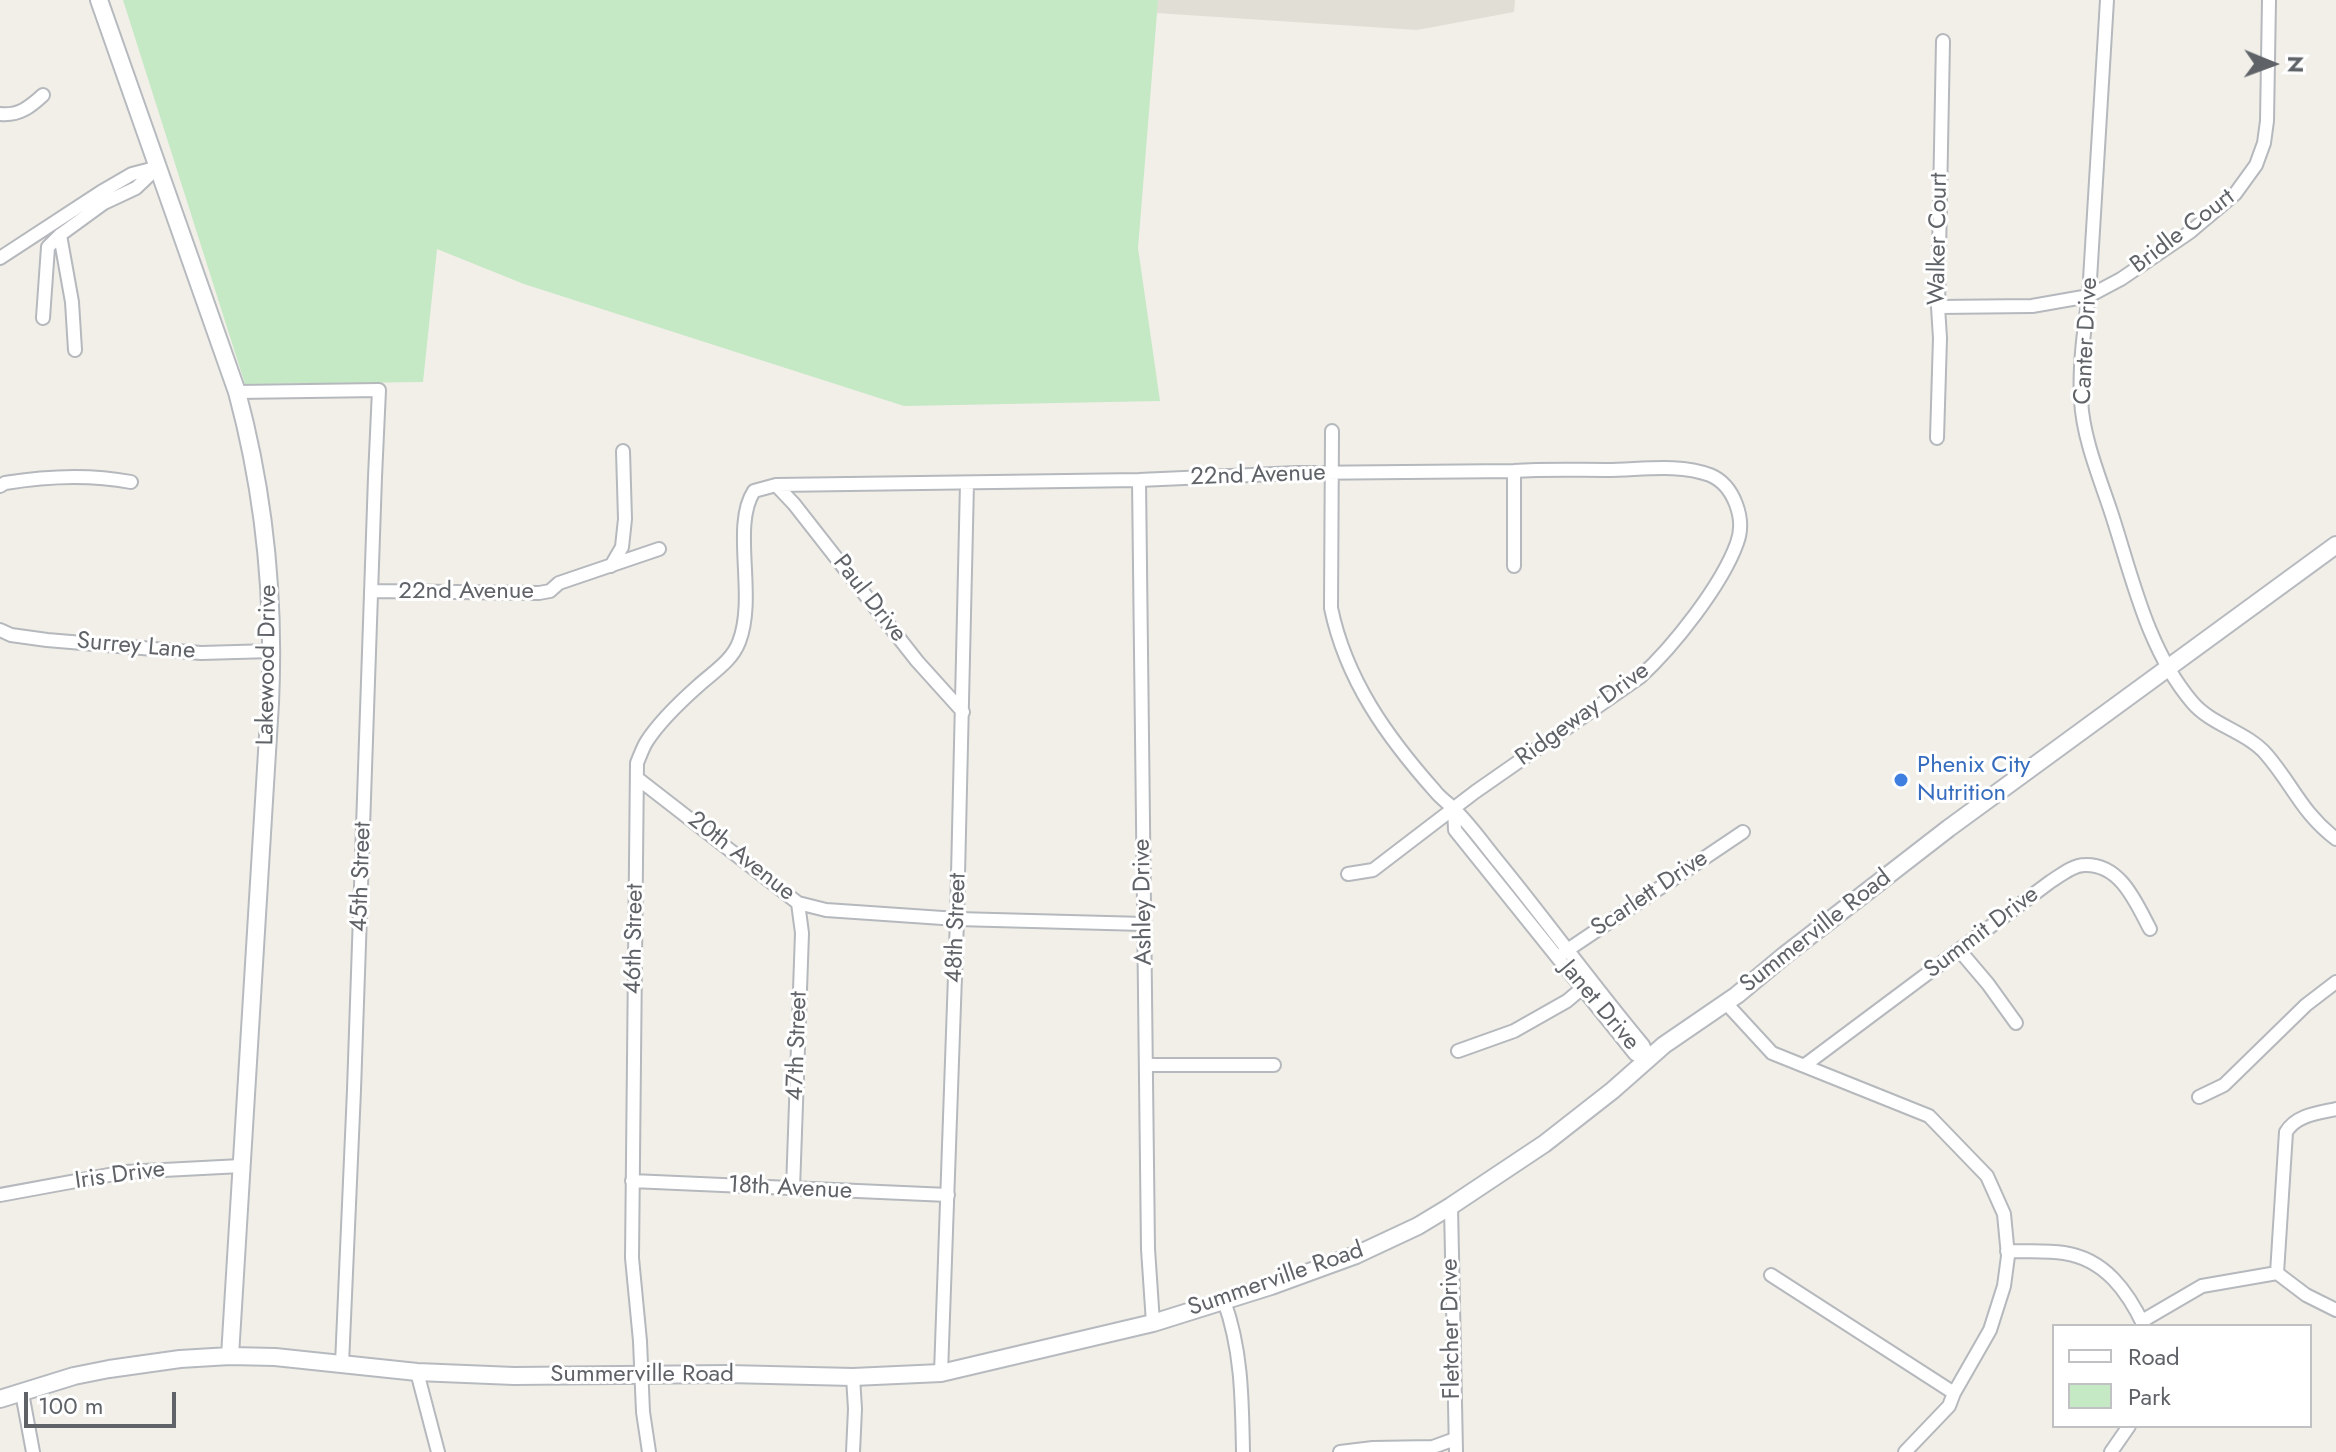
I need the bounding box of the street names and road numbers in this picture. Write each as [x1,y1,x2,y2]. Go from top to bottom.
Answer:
street label: Walker Court [1923,172,1955,306]
street label: Bridle Court [2125,184,2241,280]
street label: Canter Drive [2069,277,2105,405]
street label: 22nd Avenue [1190,459,1326,493]
street label: Paul Drive [826,550,912,648]
street label: 22nd Avenue [398,578,534,606]
street label: Lakewood Drive [252,584,284,746]
street label: Surrey Lane [76,627,196,667]
street label: Ridgeway Drive [1511,657,1655,773]
street label: 20th Avenue [682,806,800,908]
street label: 45th Street [346,821,378,933]
street label: Ashley Drive [1128,838,1160,966]
street label: Scarlett Drive [1586,844,1714,944]
street label: Summerville Road [1735,864,1897,1000]
street label: 48th Street [941,873,973,983]
street label: Summit Drive [1919,881,2045,985]
street label: 46th Street [620,883,650,995]
street label: Janet Drive [1553,955,1645,1057]
street label: 47th Street [782,991,814,1101]
street label: Iris Drive [73,1155,167,1197]
street label: 18th Avenue [727,1171,853,1207]
street label: Summerville Road [1184,1236,1368,1324]
street label: Fletcher Drive [1436,1258,1468,1400]
street label: Summerville Road [550,1361,734,1389]

